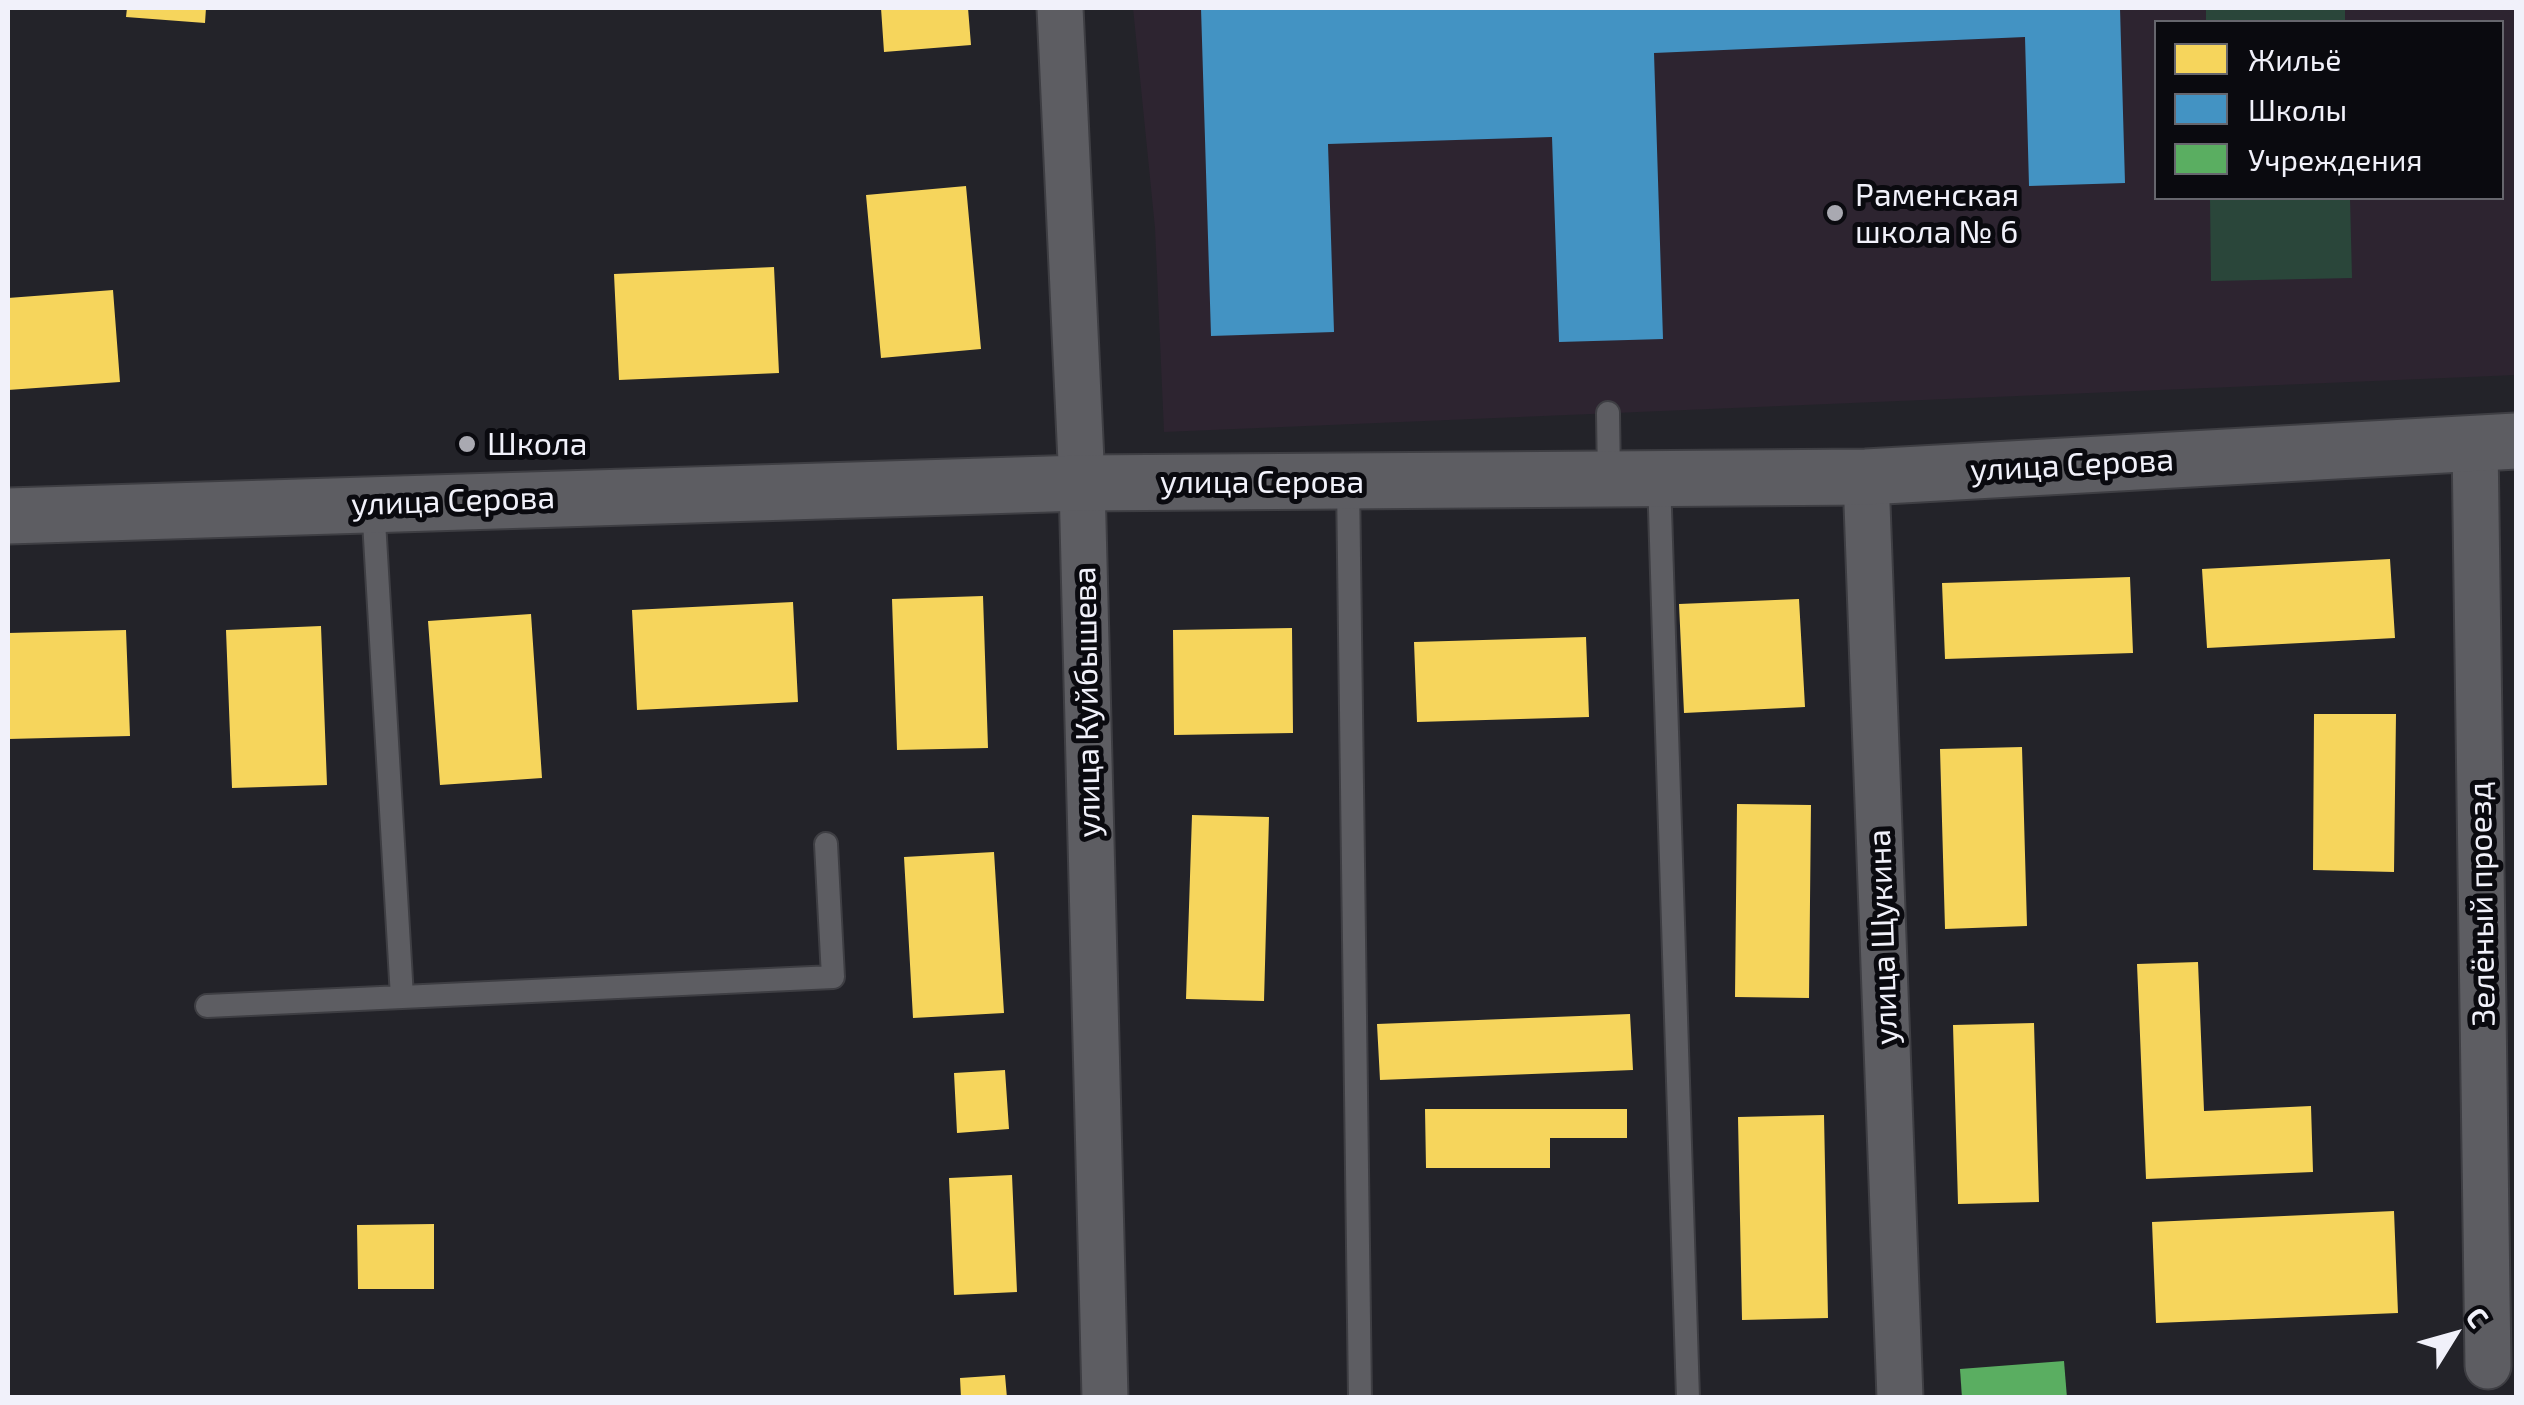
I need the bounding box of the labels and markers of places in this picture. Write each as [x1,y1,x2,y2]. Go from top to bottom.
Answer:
place label: Раменская школа № 6 [1855,176,2019,251]
marker: Раменская школа № 6 [1824,202,1846,224]
place label: Школа [487,425,587,463]
marker: Школа [456,433,478,455]

